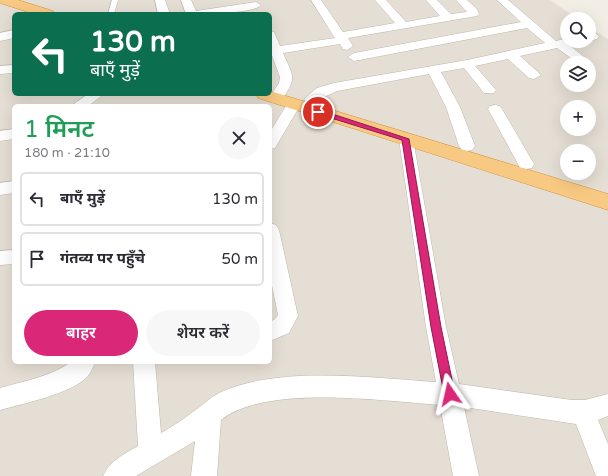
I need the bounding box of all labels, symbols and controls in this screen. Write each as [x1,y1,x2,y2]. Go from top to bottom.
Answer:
map controls [560,12,596,180]
button: search [560,12,596,48]
text: 130 m [90,25,176,59]
icon: left [24,28,76,80]
button: layers [560,56,596,92]
text: बाएँ मुड़ें [90,59,140,81]
pin [301,95,335,129]
button: + [560,100,596,136]
icon: arrive [307,101,329,123]
text: 1 मिनट [24,115,94,144]
button: close [218,117,260,159]
button: − [560,144,596,180]
text: 180 m · 21:10 [24,145,110,161]
icon: left [26,188,48,210]
text: बाएँ मुड़ें [60,189,105,207]
text: 130 m [212,190,258,208]
icon: arrive [26,248,48,270]
text: गंतव्य पर पहुँचे [60,249,145,267]
text: 50 m [221,250,258,268]
button: बाहर [24,310,138,356]
button: शेयर करें [146,310,260,356]
position arrow [429,373,471,415]

